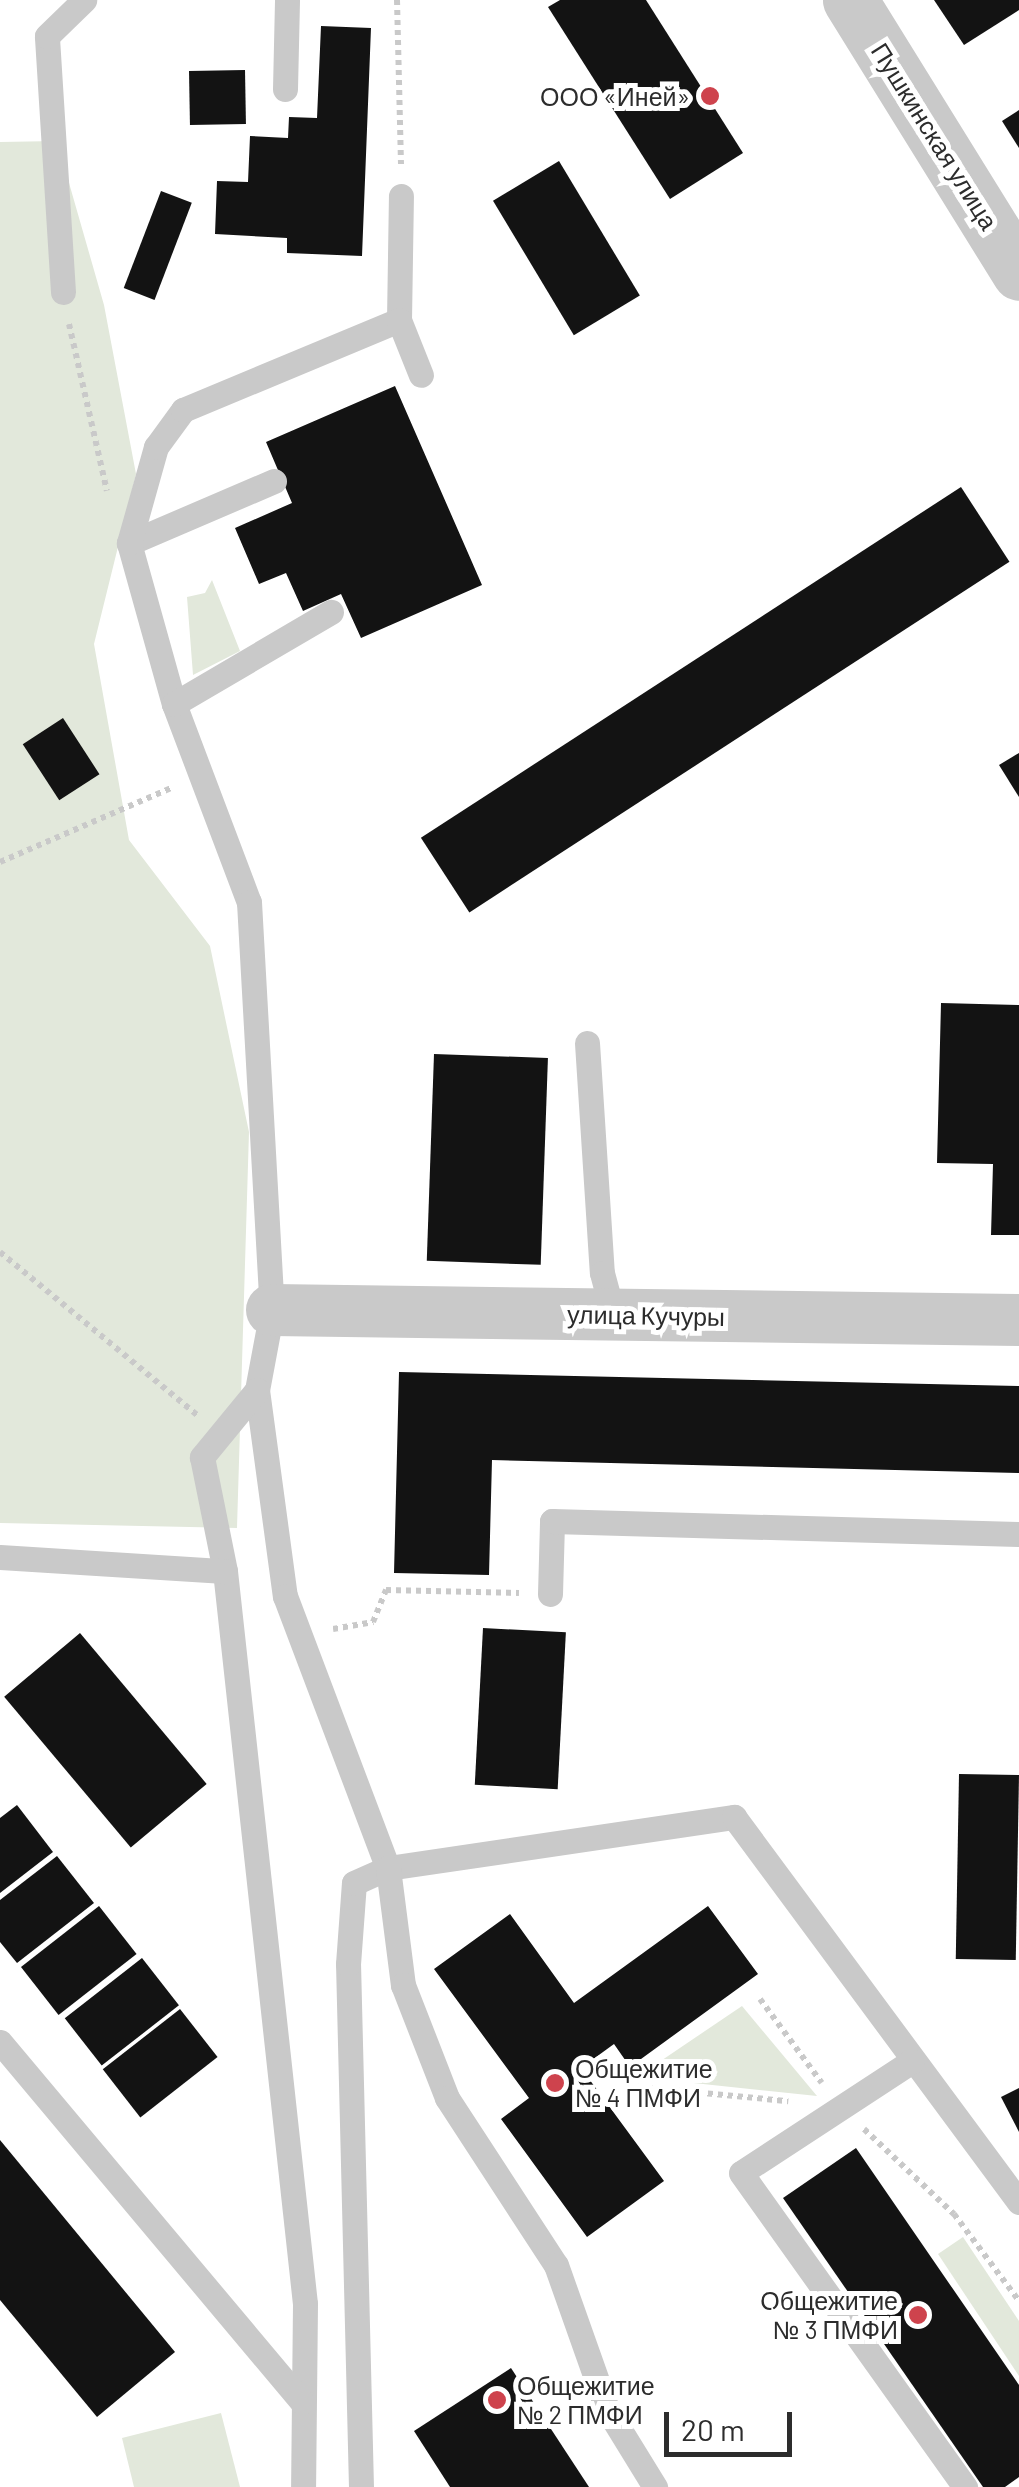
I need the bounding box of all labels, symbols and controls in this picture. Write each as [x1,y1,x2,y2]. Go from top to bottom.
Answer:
street label: Пушкинская улица [865,37,1005,235]
place label: ООО «Иней» [540,81,690,111]
marker: ООО «Иней» [699,85,721,107]
street label: улица Кучуры [567,1299,725,1331]
place label: Общежитие № 4 ПМФИ [575,2054,713,2113]
marker: Общежитие № 4 ПМФИ [544,2072,566,2094]
place label: Общежитие № 3 ПМФИ [760,2286,898,2345]
marker: Общежитие № 3 ПМФИ [907,2304,929,2326]
place label: Общежитие № 2 ПМФИ [517,2371,655,2430]
marker: Общежитие № 2 ПМФИ [486,2389,508,2411]
scale bar [669,2392,796,2454]
text: 20 m [681,2411,745,2447]

